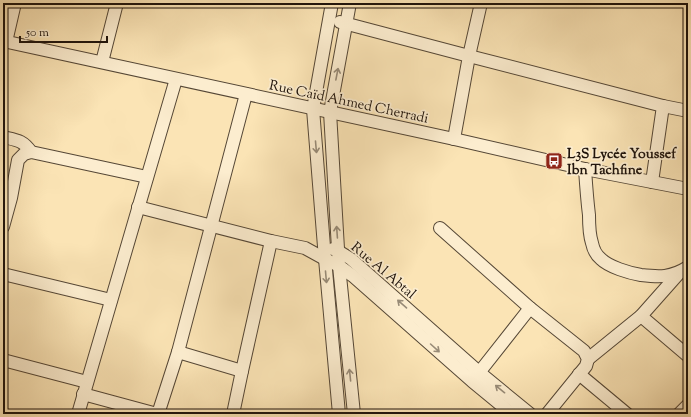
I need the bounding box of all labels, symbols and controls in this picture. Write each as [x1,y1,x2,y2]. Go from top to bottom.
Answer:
scale bar [20,18,107,44]
text: 50 m [25,24,49,42]
one-way arrow [333,68,341,81]
street label: Rue Caïd Ahmed Cherradi [267,76,430,130]
one-way arrow [312,141,320,154]
place label: L3S Lycée Youssef Ibn Tachfine [567,145,677,181]
bus stop icon: L3S Lycée Youssef Ibn Tachfine [544,151,564,171]
one-way arrow [334,226,341,239]
street label: Rue Al Abtal [346,238,420,305]
one-way arrow [323,270,330,283]
one-way arrow [397,300,407,309]
one-way arrow [429,344,440,353]
one-way arrow [347,369,354,382]
one-way arrow [494,385,505,394]

